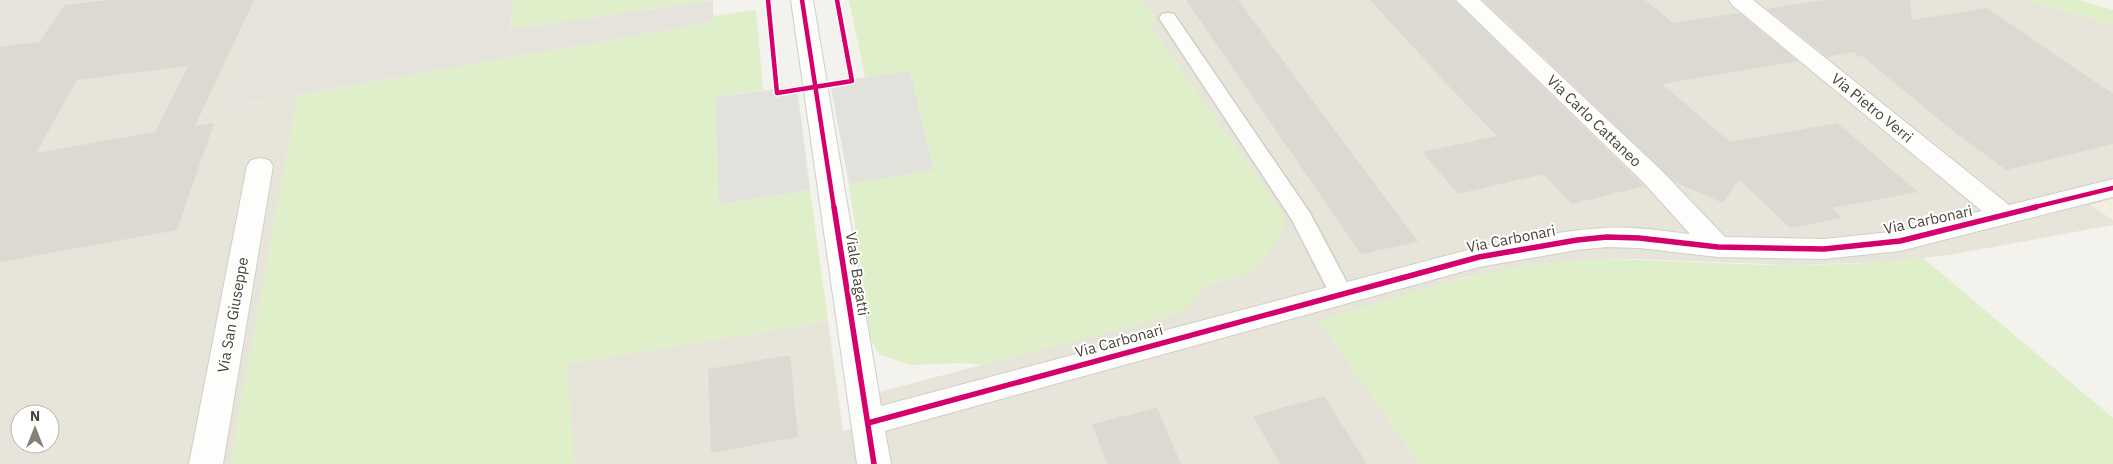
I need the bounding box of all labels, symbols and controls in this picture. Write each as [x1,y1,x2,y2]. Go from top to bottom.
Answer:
street label: Via Pietro Verri [1828,69,1917,146]
street label: Via Carlo Cattaneo [1543,71,1646,171]
street label: Via Carbonari [1882,201,1974,238]
street label: Via Carbonari [1465,221,1557,256]
street label: Viale Bagatti [841,231,873,317]
street label: Via San Giuseppe [213,256,252,374]
street label: Via Carbonari [1073,320,1165,361]
north arrow [10,404,60,454]
text: N [30,407,40,425]

